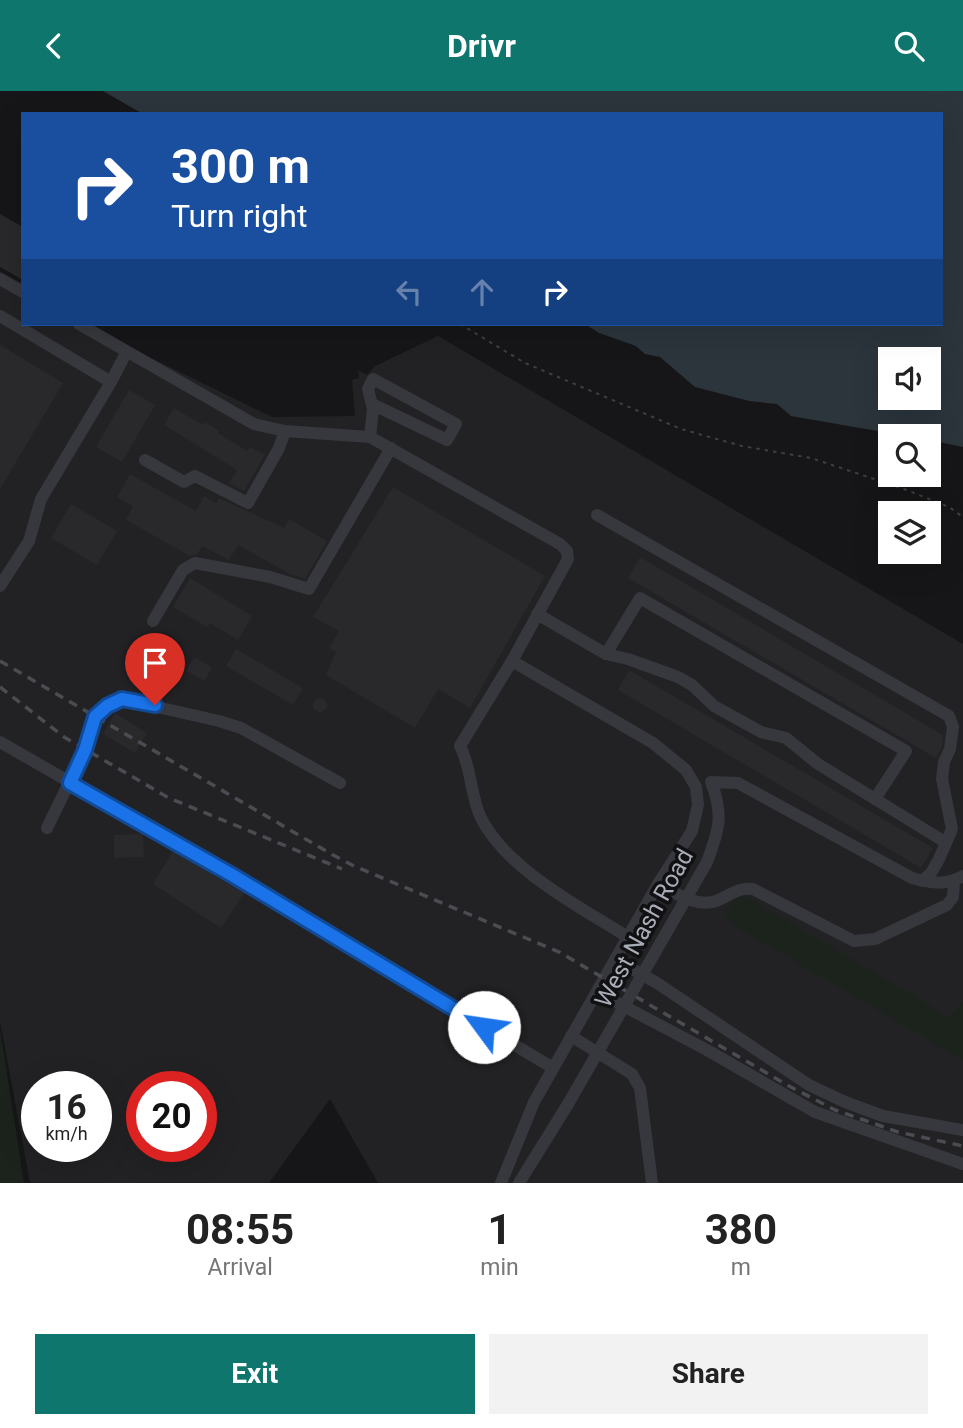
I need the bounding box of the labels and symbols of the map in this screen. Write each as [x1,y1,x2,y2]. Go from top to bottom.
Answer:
pin [125,633,185,705]
street label: West Nash Road [589,844,699,1012]
position arrow [447,990,521,1064]
speed limit sign: 20 [126,1071,217,1162]

